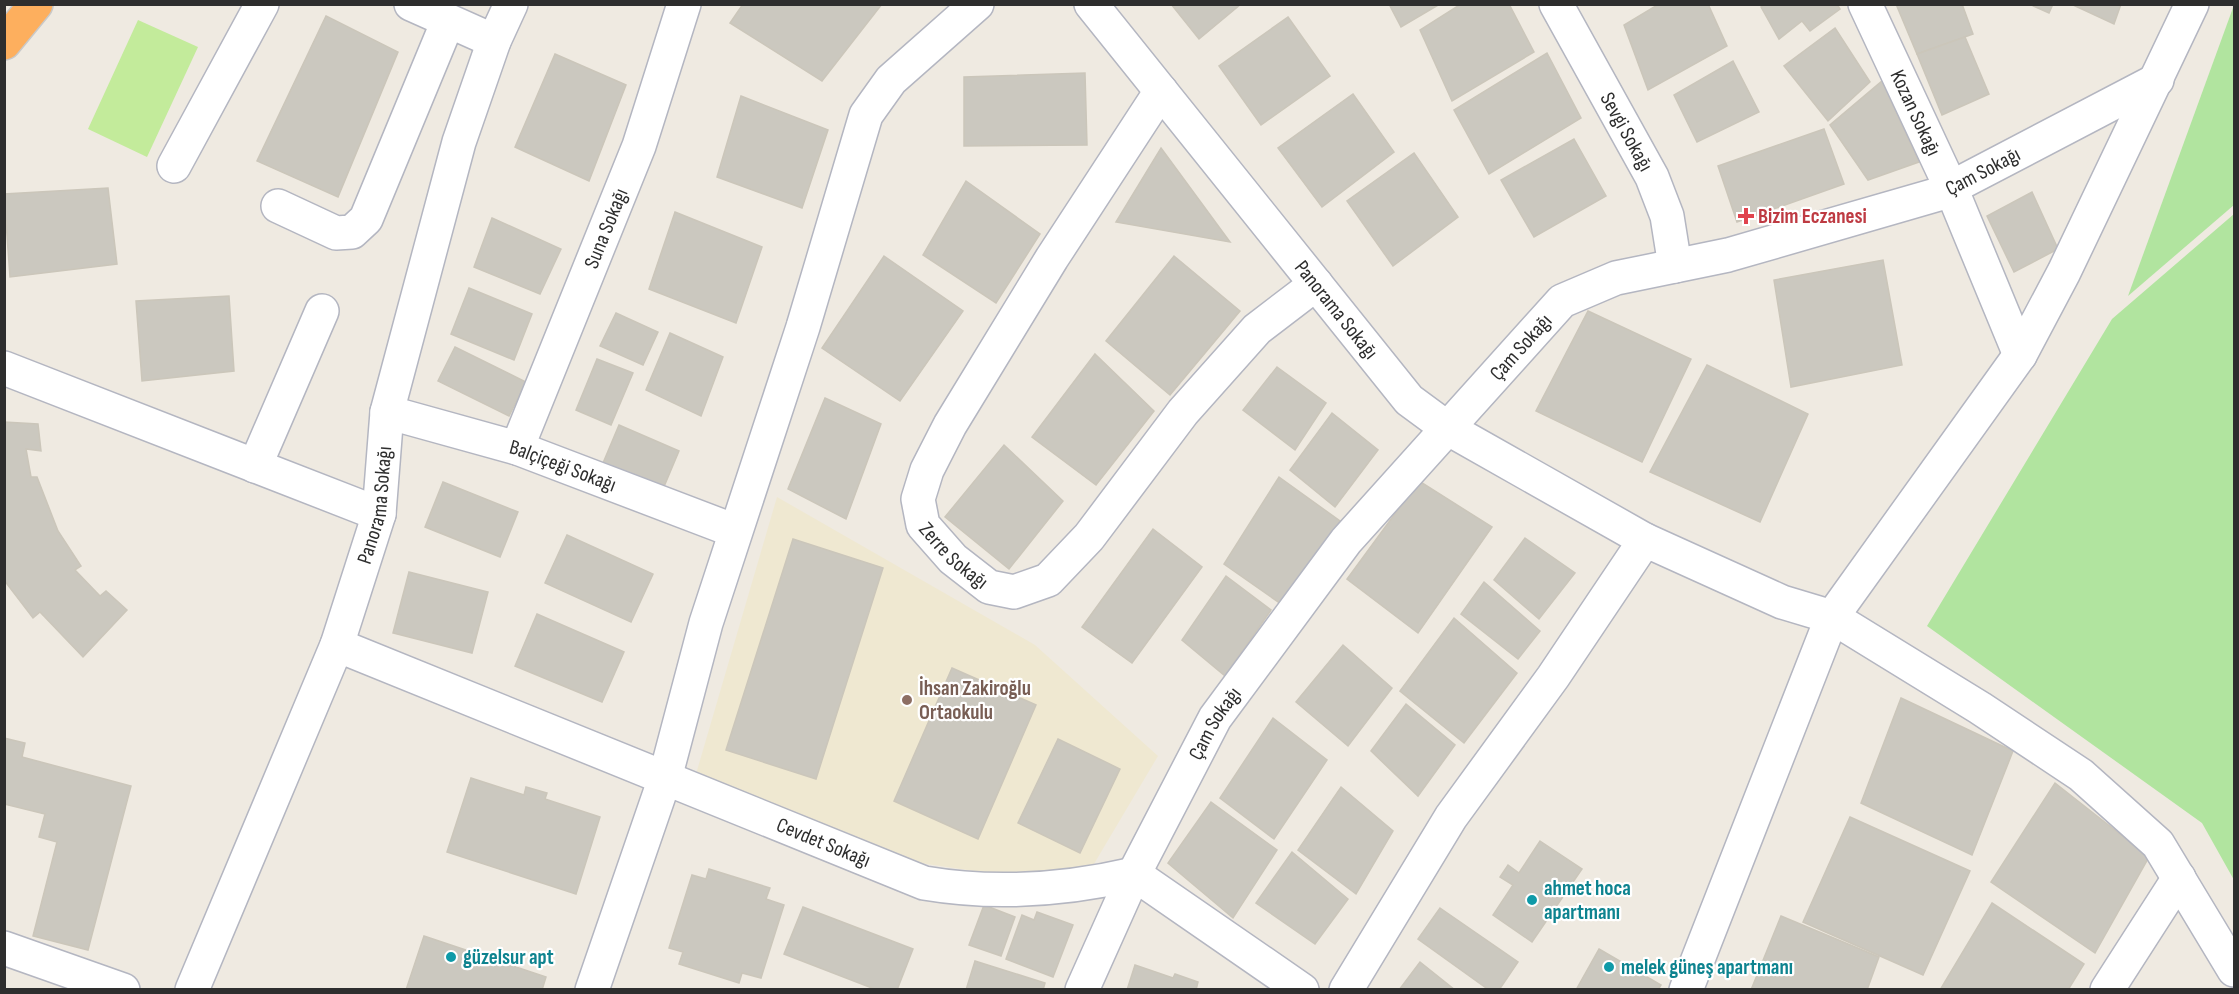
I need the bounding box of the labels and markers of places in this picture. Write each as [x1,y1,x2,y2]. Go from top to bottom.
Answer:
place label: Bizim Eczanesi [1758,204,1867,229]
marker: Bizim Eczanesi [1739,209,1753,223]
place label: İhsan Zakiroğlu Ortaokulu [919,676,1031,725]
marker: İhsan Zakiroğlu Ortaokulu [900,693,914,707]
place label: ahmet hoca apartmanı [1544,876,1631,925]
marker: ahmet hoca apartmanı [1525,893,1539,907]
place label: güzelsur apt [463,945,554,970]
marker: güzelsur apt [444,950,458,964]
place label: melek güneş apartmanı [1621,955,1793,980]
marker: melek güneş apartmanı [1602,960,1616,974]

